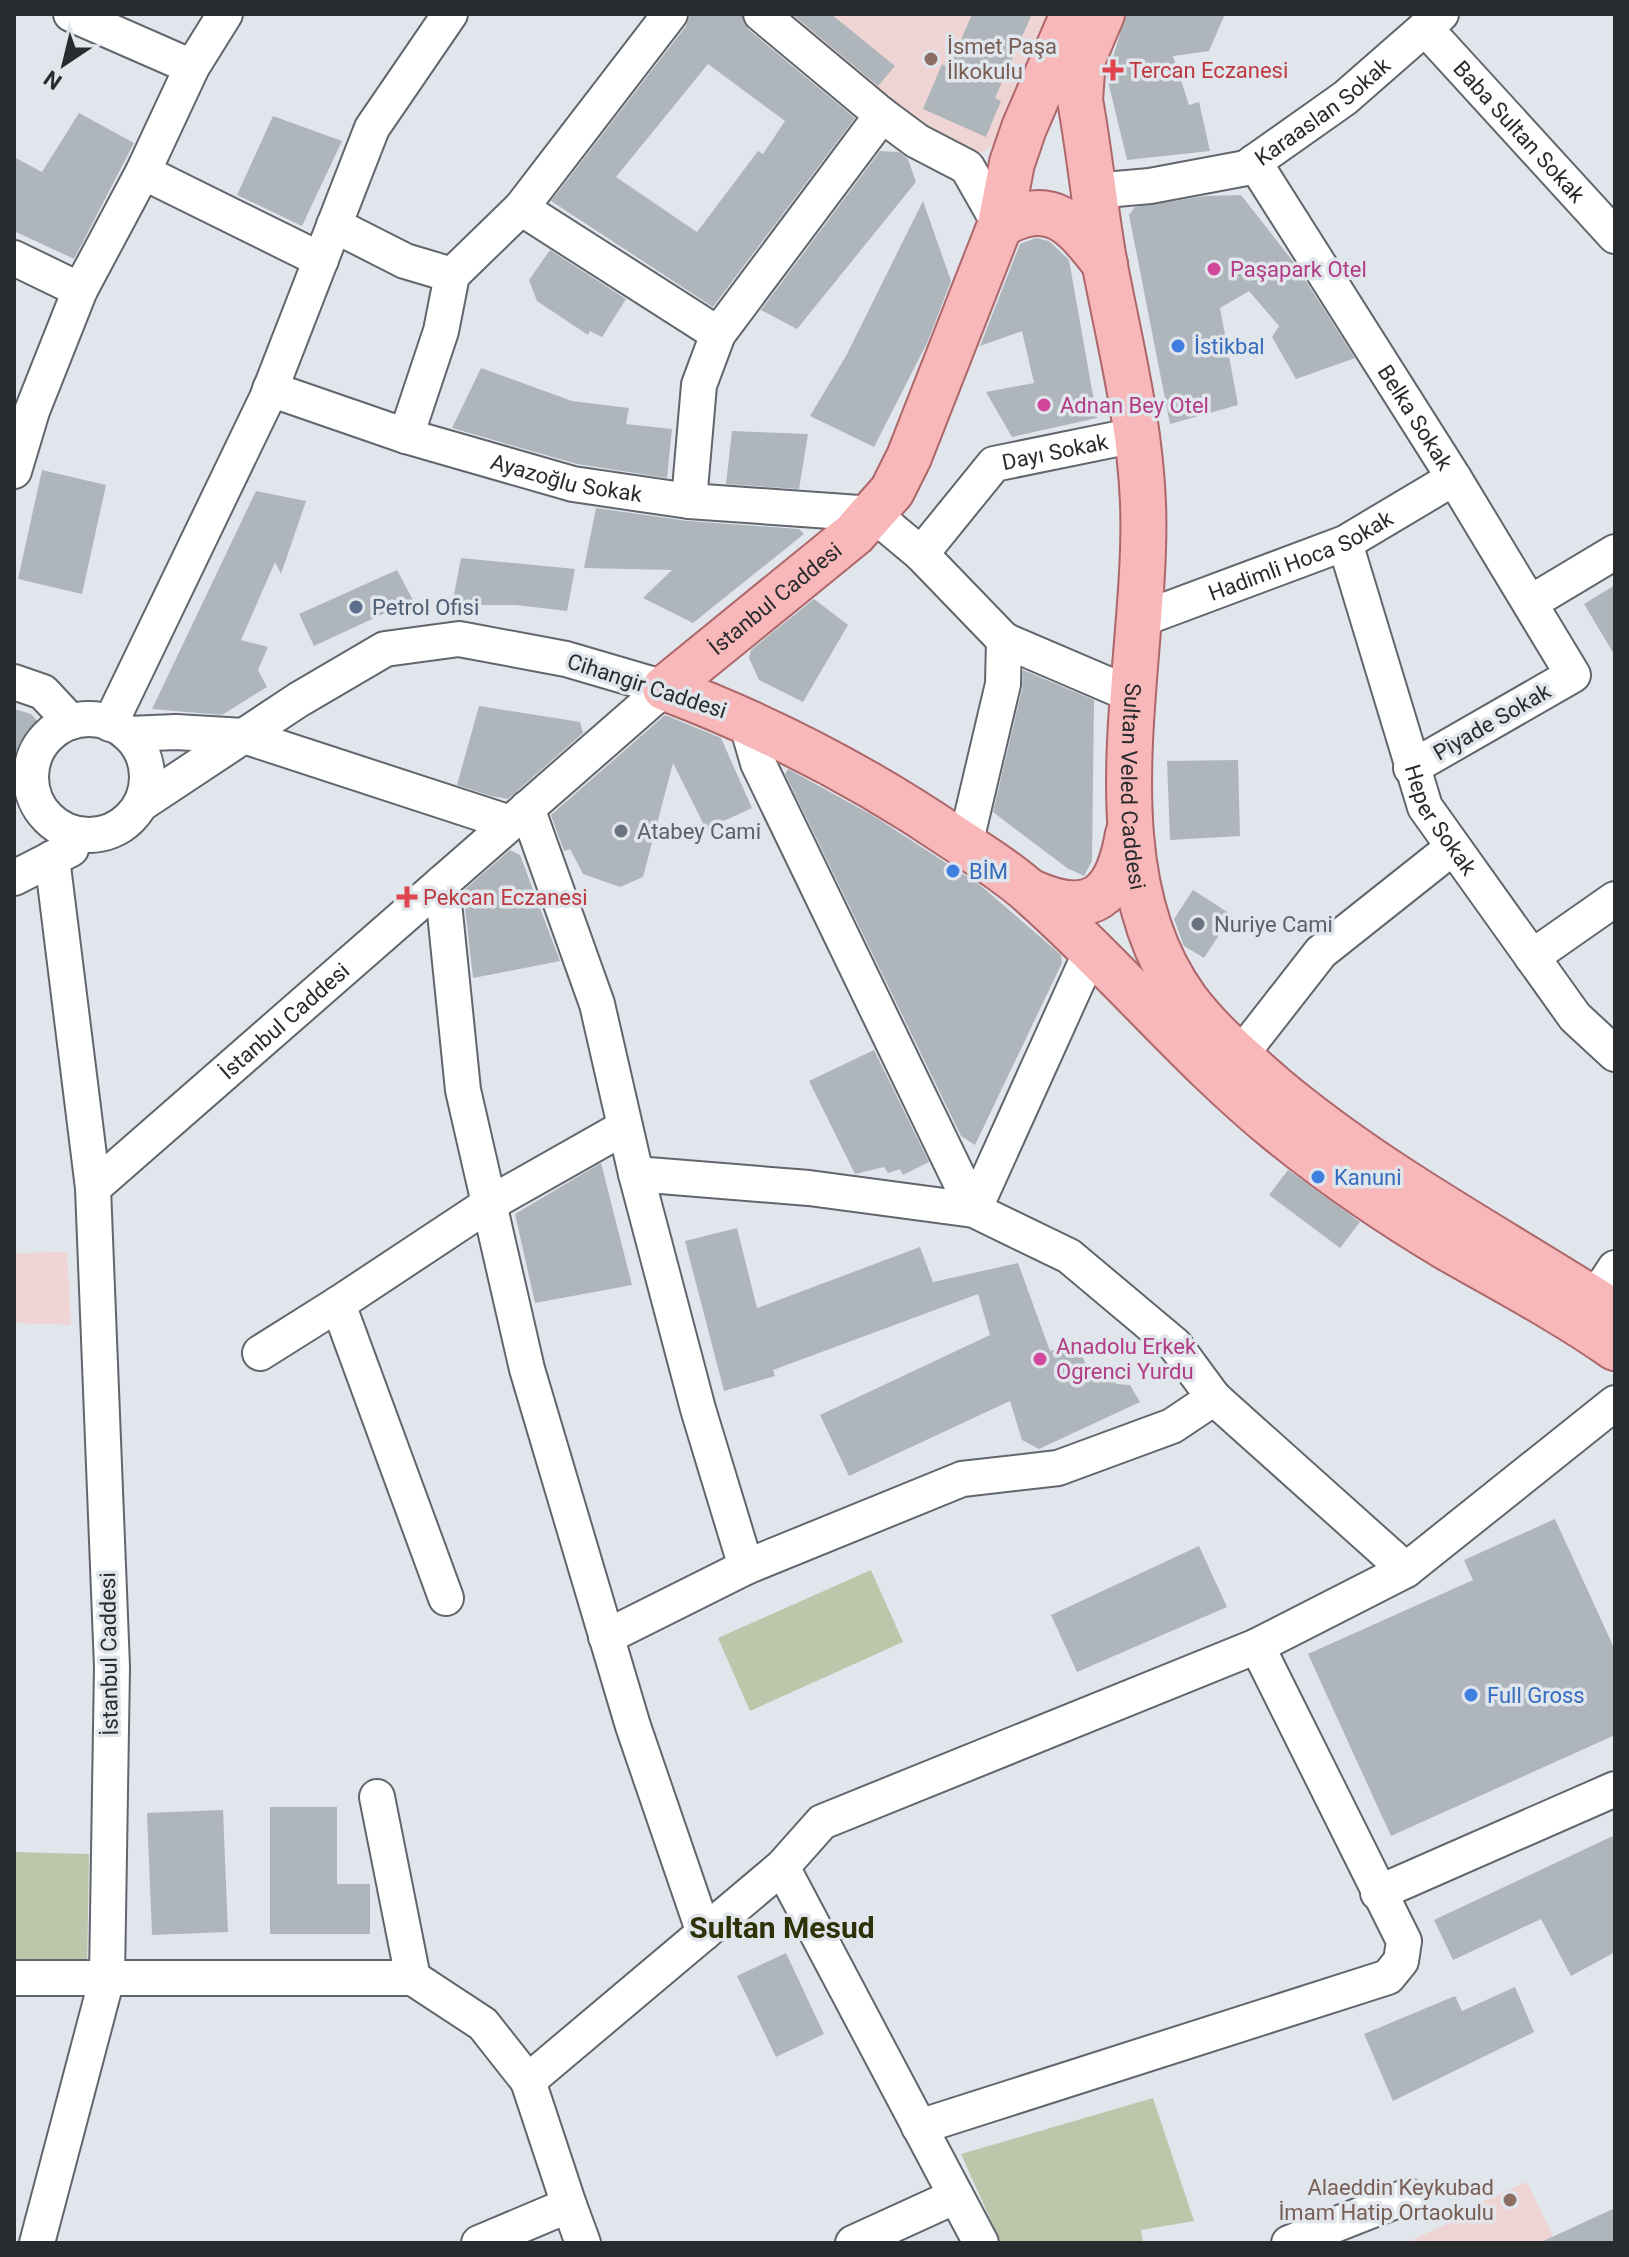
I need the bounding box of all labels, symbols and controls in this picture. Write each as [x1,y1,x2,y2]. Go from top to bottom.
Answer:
north arrow [24,24,104,104]
place label: İsmet Paşa İlkokulu [947,34,1057,84]
marker: İsmet Paşa İlkokulu [922,50,940,68]
street label: Karaaslan Sokak [1250,52,1396,170]
street label: Baba Sultan Sokak [1449,55,1591,208]
place label: Tercan Eczanesi [1129,58,1288,83]
marker: Tercan Eczanesi [1104,61,1122,79]
text: N [39,65,66,95]
place label: Paşapark Otel [1230,257,1367,282]
marker: Paşapark Otel [1205,260,1223,278]
place label: İstikbal [1194,334,1265,359]
marker: İstikbal [1169,337,1187,355]
street label: Belka Sokak [1373,360,1458,475]
place label: Adnan Bey Otel [1060,393,1209,418]
marker: Adnan Bey Otel [1035,396,1053,414]
street label: Dayı Sokak [1000,428,1111,475]
street label: Ayazoğlu Sokak [488,449,645,507]
street label: Hadimli Hoca Sokak [1205,505,1398,605]
street label: İstanbul Caddesi [704,537,846,660]
place label: Petrol Ofisi [372,595,479,620]
marker: Petrol Ofisi [347,598,365,616]
street label: Cihangir Caddesi [564,648,730,724]
street label: Piyade Sokak [1429,678,1556,766]
street label: Sultan Veled Caddesi [1117,682,1151,892]
street label: Heper Sokak [1400,761,1482,880]
place label: Atabey Cami [637,819,761,844]
marker: Atabey Cami [612,822,630,840]
place label: BİM [969,859,1008,884]
marker: BİM [944,862,962,880]
place label: Pekcan Eczanesi [423,885,588,910]
marker: Pekcan Eczanesi [398,888,416,906]
place label: Nuriye Cami [1214,912,1333,937]
marker: Nuriye Cami [1189,915,1207,933]
street label: İstanbul Caddesi [214,958,354,1084]
place label: Kanuni [1334,1165,1402,1190]
marker: Kanuni [1309,1168,1327,1186]
place label: Anadolu Erkek Ogrenci Yurdu [1056,1334,1197,1384]
marker: Anadolu Erkek Ogrenci Yurdu [1031,1350,1049,1368]
street label: İstanbul Caddesi [95,1572,123,1736]
place label: Full Gross [1487,1683,1585,1708]
marker: Full Gross [1462,1686,1480,1704]
district label: Sultan Mesud [689,1910,875,1945]
place label: Alaeddin Keykubad İmam Hatip Ortaokulu [1278,2175,1494,2225]
marker: Alaeddin Keykubad İmam Hatip Ortaokulu [1501,2191,1519,2209]

